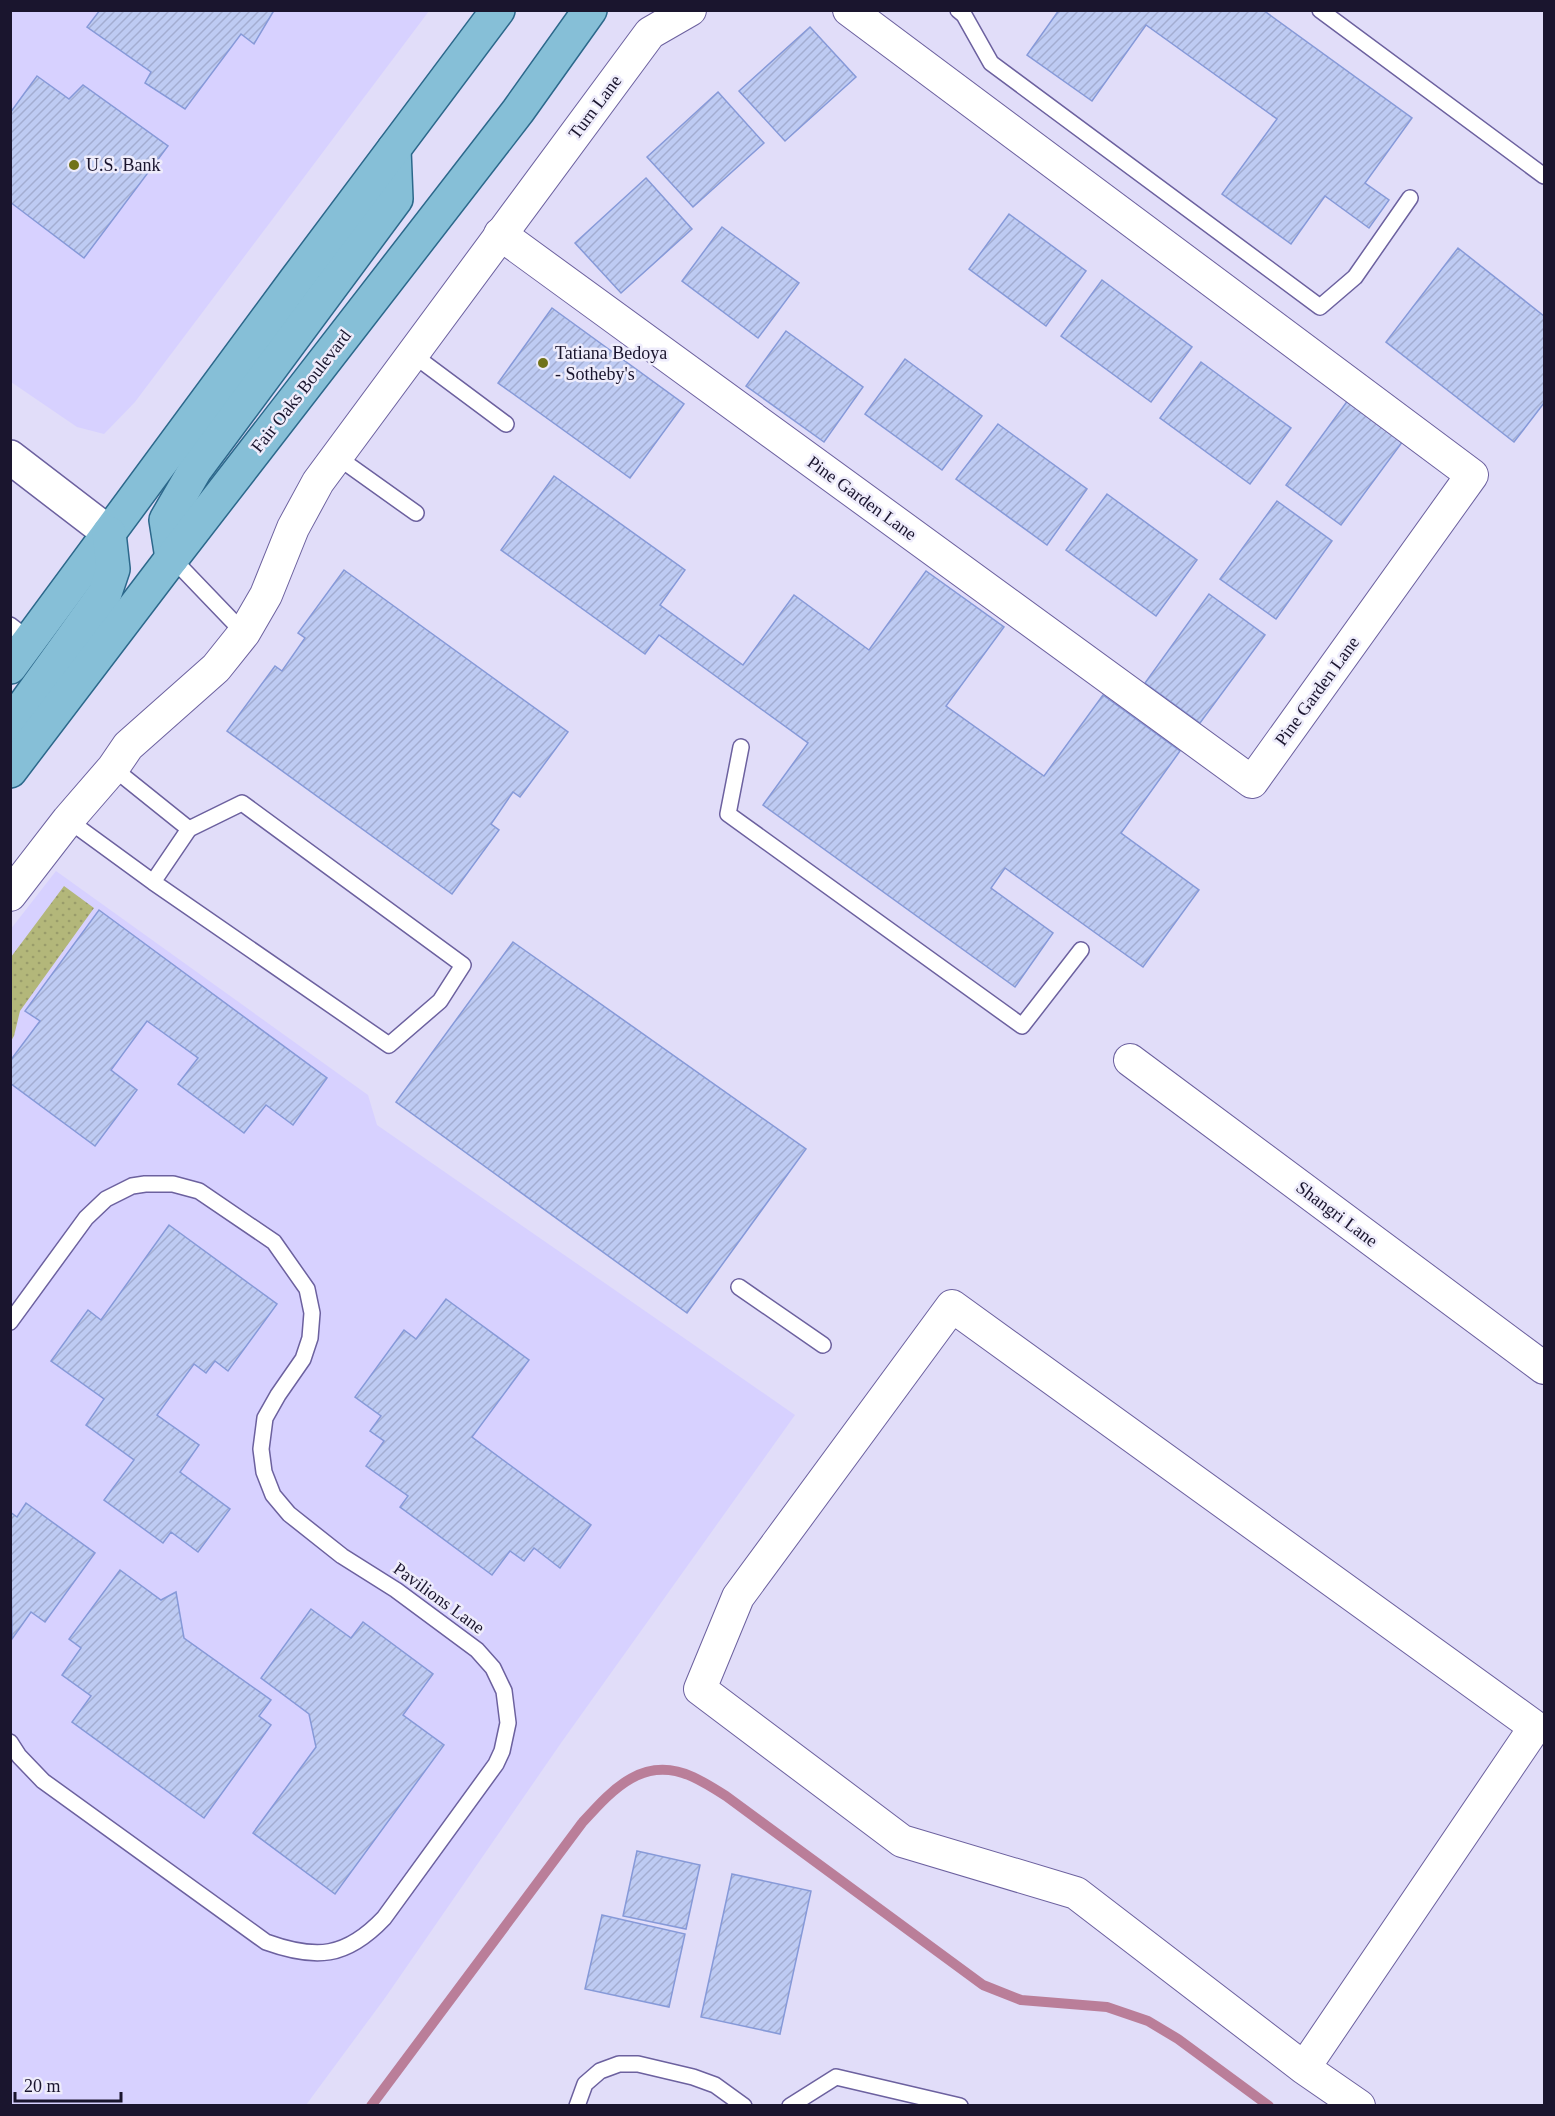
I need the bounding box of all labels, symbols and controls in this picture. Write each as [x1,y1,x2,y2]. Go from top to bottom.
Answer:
street label: Turn Lane [564,71,626,143]
place label: U.S. Bank [86,155,161,175]
marker: U.S. Bank [67,158,81,172]
street label: Fair Oaks Boulevard [247,326,355,456]
place label: Tatiana Bedoya - Sotheby's [555,343,667,384]
marker: Tatiana Bedoya - Sotheby's [536,356,550,370]
street label: Pine Garden Lane [804,452,920,544]
street label: Pine Garden Lane [1271,633,1363,749]
street label: Shangri Lane [1292,1177,1382,1251]
street label: Pavilions Lane [390,1558,488,1638]
scale bar [15,2065,122,2103]
text: 20 m [24,2076,61,2096]

